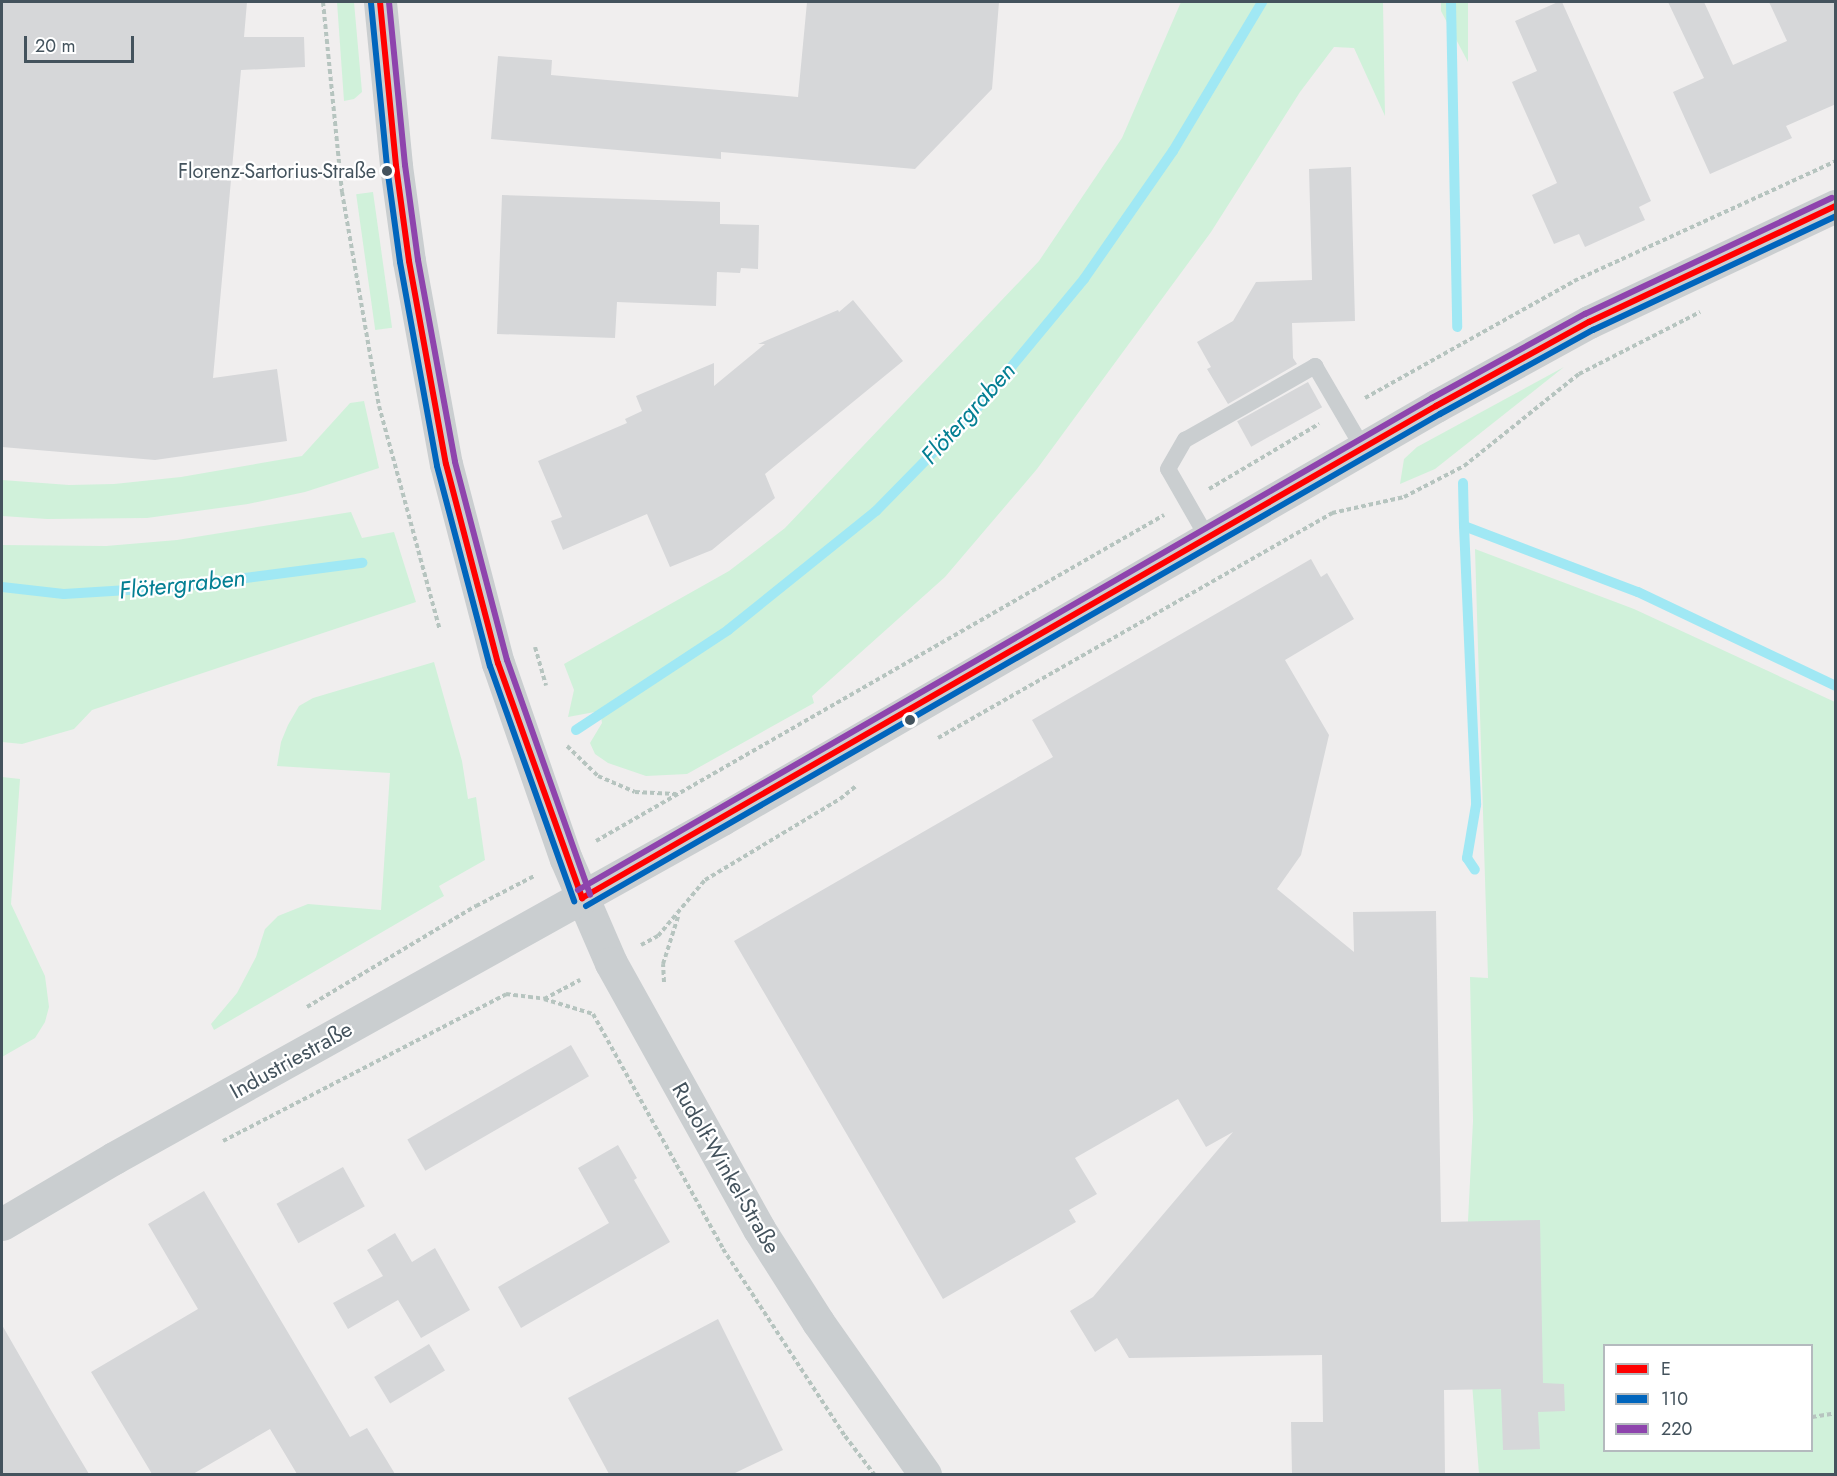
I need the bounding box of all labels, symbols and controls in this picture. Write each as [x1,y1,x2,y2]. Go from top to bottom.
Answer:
scale bar [27,24,136,62]
text: 20 m [35,33,75,59]
place label: Florenz-Sartorius-Straße [178,159,376,183]
marker: Florenz-Sartorius-Straße [381,165,393,177]
water label: Flötergraben [915,356,1021,470]
water label: Flötergraben [117,563,247,605]
unlabelled marker [904,714,916,726]
street label: Industriestraße [225,1016,357,1104]
street label: Rudolf-Winkel-Straße [666,1078,786,1258]
legend [1603,1344,1813,1452]
text: E [1661,1356,1671,1382]
text: 110 [1661,1386,1688,1412]
text: 220 [1661,1416,1692,1442]

